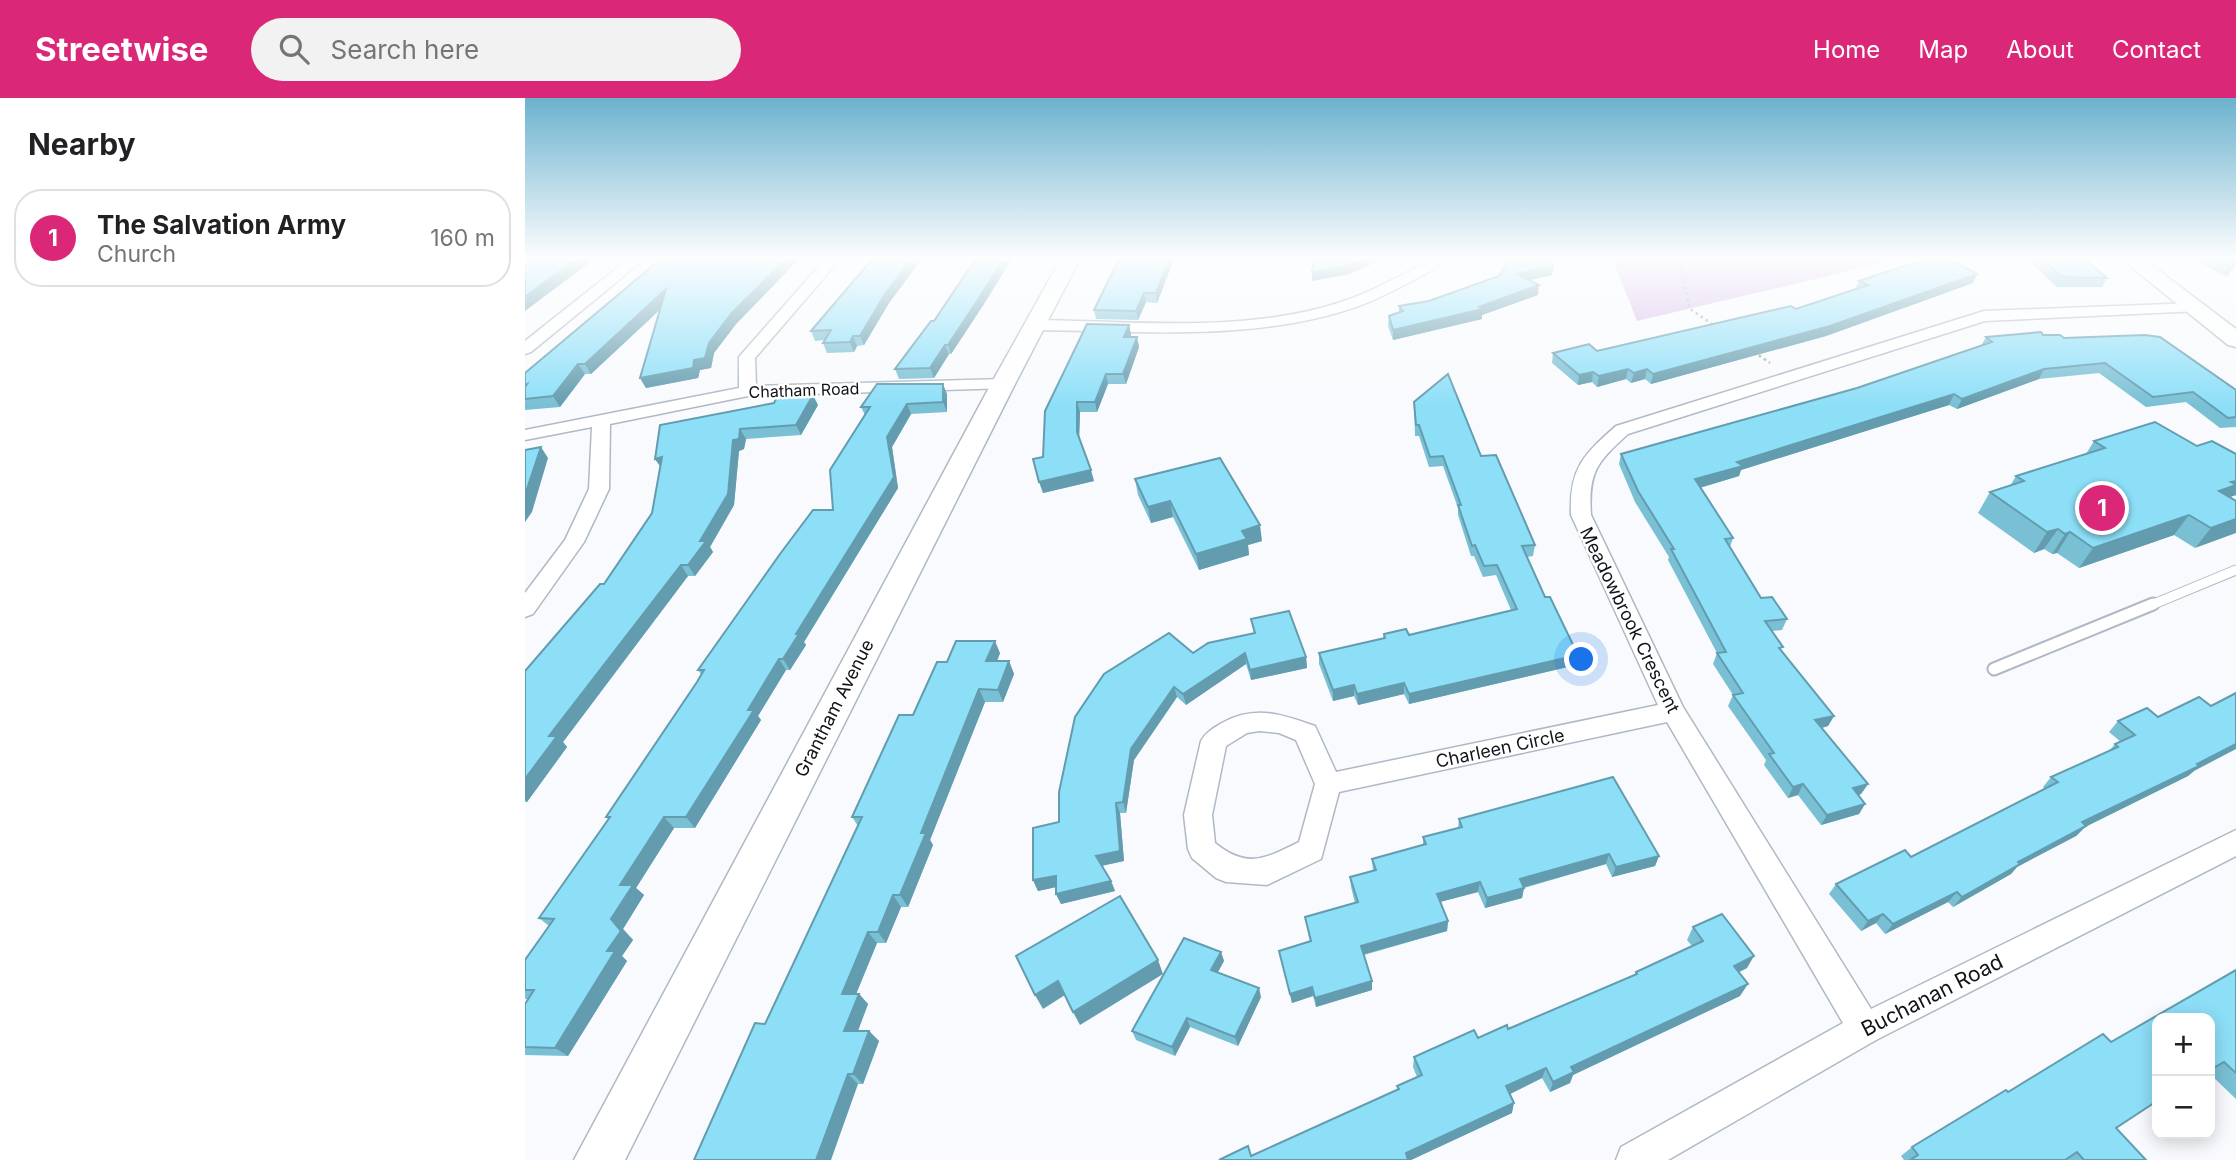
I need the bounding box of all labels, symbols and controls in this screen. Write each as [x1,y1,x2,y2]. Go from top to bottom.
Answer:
search box [251,18,741,81]
text: Streetwise [35,29,209,69]
icon: search [275,30,313,68]
text: Search here [331,34,479,65]
text: Home [1813,35,1880,64]
text: Map [1918,35,1968,64]
text: About [2006,35,2074,64]
text: Contact [2112,35,2201,64]
text: Nearby [28,126,136,162]
text: The Salvation Army [97,209,346,240]
text: 1 [48,224,58,252]
text: 160 m [430,224,495,252]
text: Church [97,240,176,268]
street label: Chatham Road [748,378,860,402]
pin: 1 [2079,482,2125,534]
street label: Meadowbrook Crescent [1576,524,1684,716]
street label: Grantham Avenue [790,636,878,780]
your location [1564,642,1598,676]
street label: Charleen Circle [1434,724,1566,772]
street label: Buchanan Road [1857,949,2007,1041]
map controls [2152,1013,2215,1139]
button: + [2152,1013,2215,1076]
button: − [2152,1076,2215,1139]

